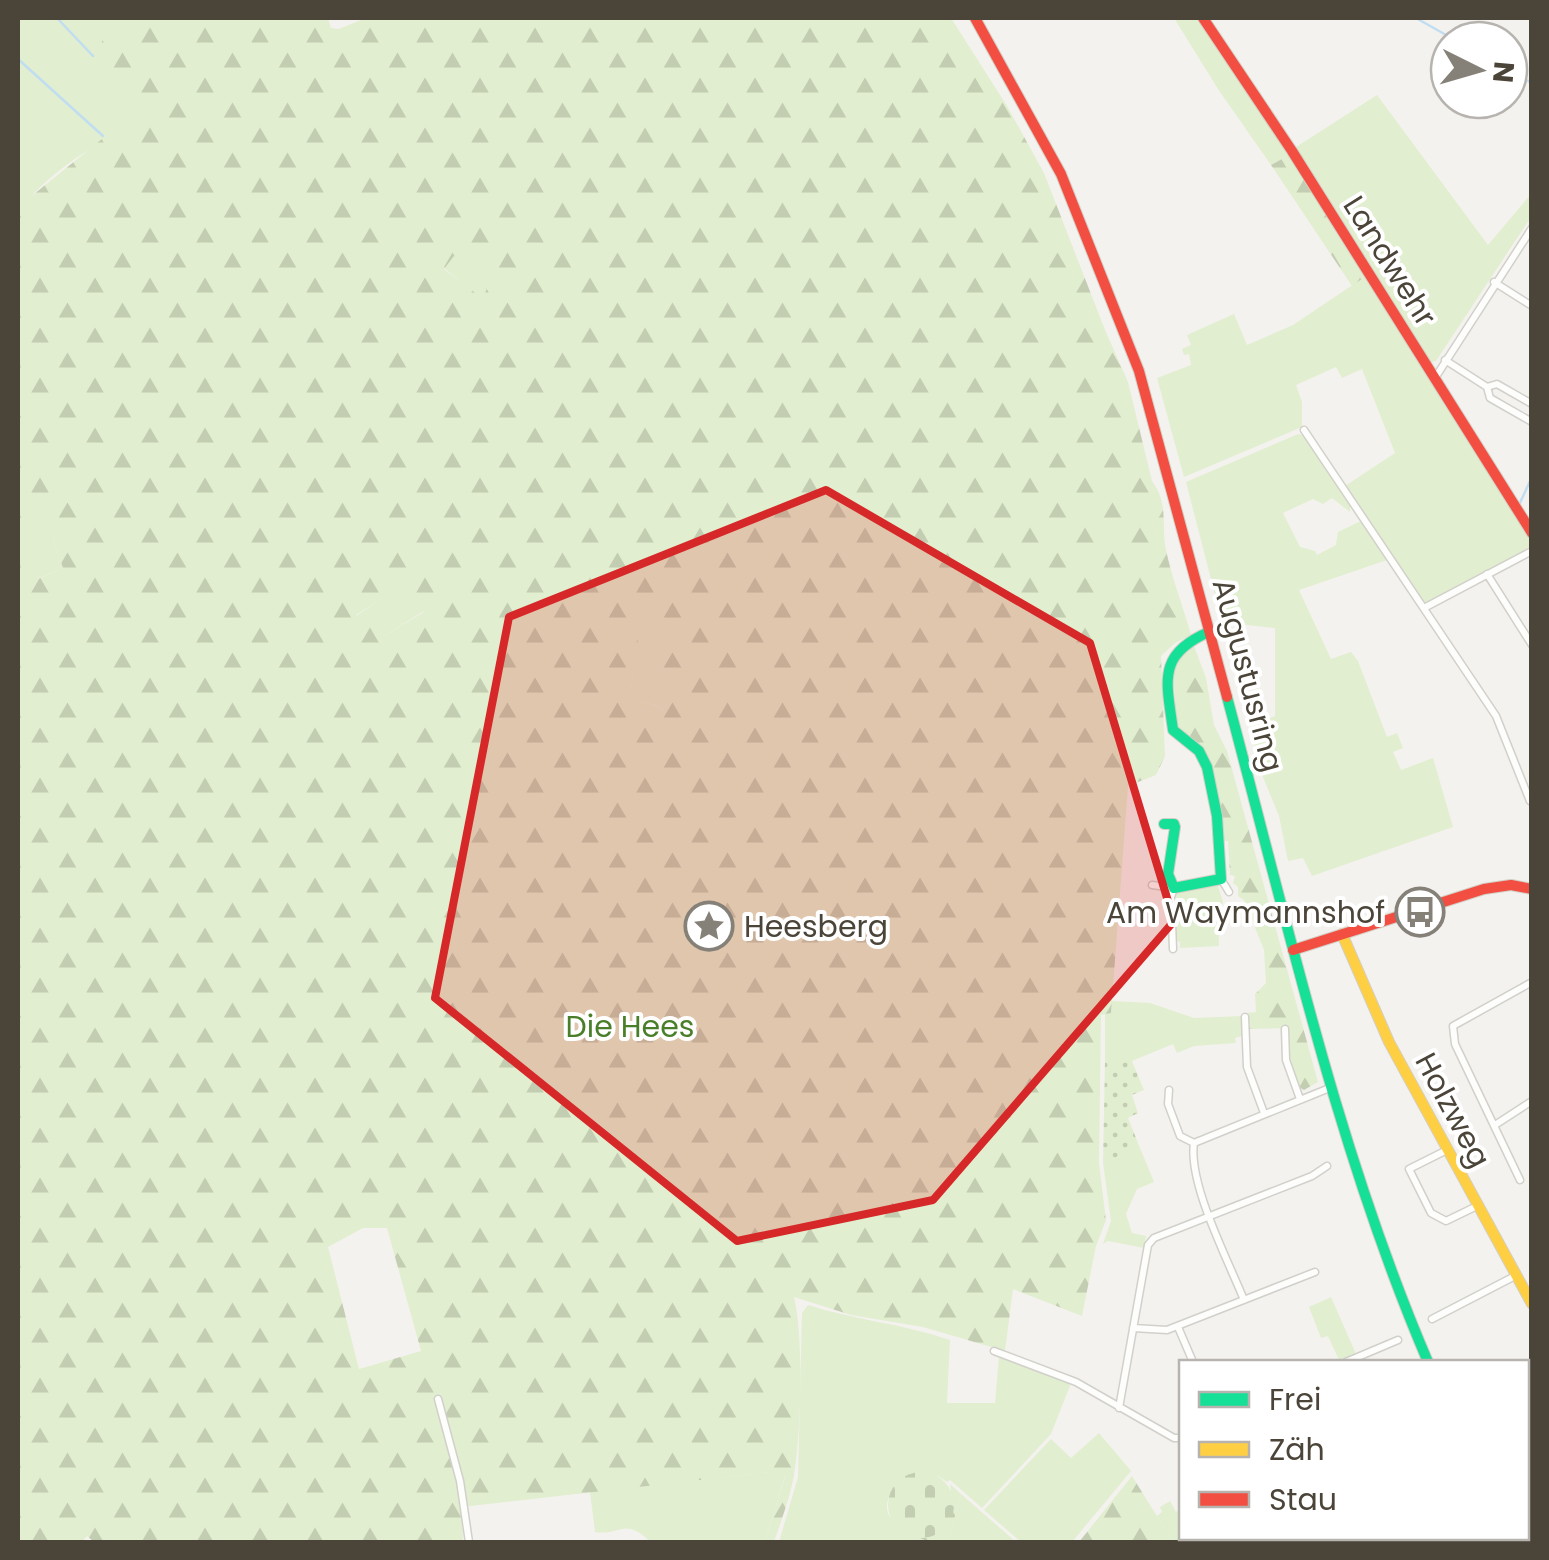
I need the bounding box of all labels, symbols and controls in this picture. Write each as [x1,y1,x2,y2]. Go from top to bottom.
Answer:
north arrow [1429,20,1529,120]
text: N [1483,60,1524,84]
street label: Landwehr [1333,188,1447,334]
street label: Augustusring [1202,574,1294,776]
bus stop icon: Am Waymannshof [1394,886,1446,938]
place label: Am Waymannshof [1106,891,1385,934]
place icon: Heesberg [683,900,735,952]
place label: Heesberg [744,905,888,948]
park label: Die Hees [566,1005,694,1048]
street label: Holzweg [1405,1045,1501,1175]
legend [1179,1360,1529,1540]
text: Frei [1269,1378,1321,1421]
text: Zäh [1269,1428,1325,1471]
text: Stau [1269,1478,1337,1521]

